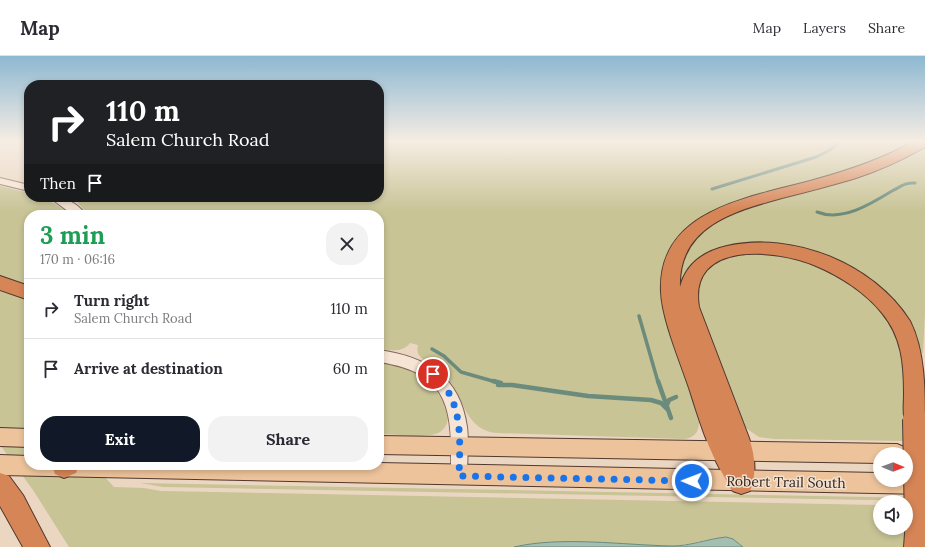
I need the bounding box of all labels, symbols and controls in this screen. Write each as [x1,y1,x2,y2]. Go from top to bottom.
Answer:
text: Map [20,16,60,40]
text: Map [753,19,781,37]
text: Layers [803,19,846,37]
text: Share [868,19,905,37]
text: 110 m [106,93,180,129]
icon: right [40,96,92,148]
text: Salem Church Road [106,128,270,151]
icon: arrive [84,172,106,194]
text: Then [40,174,76,193]
text: 3 min [40,220,105,251]
button: close [326,223,368,265]
text: 170 m · 06:16 [40,251,115,268]
text: Turn right [74,291,150,310]
icon: right [40,298,62,320]
text: 110 m [330,299,368,318]
text: Salem Church Road [74,310,192,327]
pin [416,357,450,391]
icon: arrive [40,358,62,380]
text: Arrive at destination [74,359,223,378]
text: 60 m [333,359,368,378]
icon: arrive [422,363,444,385]
button: Exit [40,416,200,462]
button: Share [208,416,368,462]
north arrow [873,447,913,487]
map controls [873,447,913,535]
position arrow [671,460,713,502]
street label: Robert Trail South [726,472,846,492]
button: sound [873,495,913,535]

